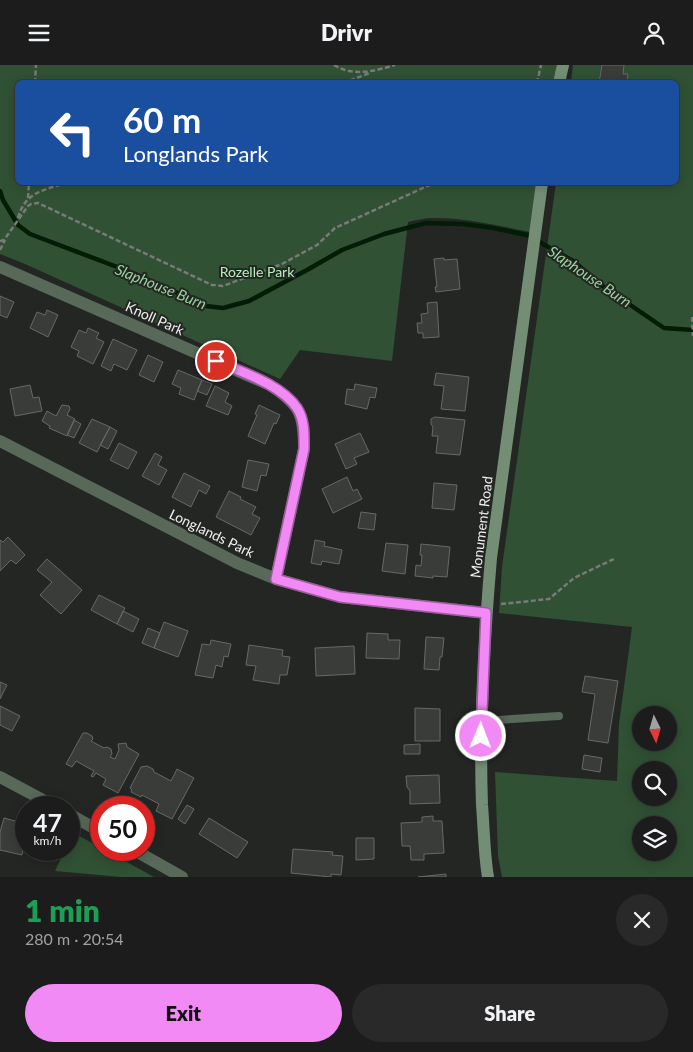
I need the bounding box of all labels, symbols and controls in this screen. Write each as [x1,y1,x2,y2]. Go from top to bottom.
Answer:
icon: menu [25,19,53,47]
text: Drivr [321,19,372,46]
icon: person [640,19,668,47]
text: 60 m [123,98,201,140]
icon: left [40,100,105,165]
text: Longlands Park [123,140,269,167]
water label: Slaphouse Burn [545,241,635,311]
water label: Slaphouse Burn [113,260,209,312]
park label: Rozelle Park [220,263,295,280]
street label: Knoll Park [123,298,188,339]
pin [195,340,237,382]
icon: arrive [202,347,230,375]
street label: Monument Road [466,475,496,579]
street label: Longlands Park [167,505,258,561]
north arrow [632,706,678,751]
map controls [632,706,677,861]
position arrow [454,709,506,761]
button: search [632,761,677,806]
speed limit sign: 50 [90,796,155,861]
text: 47 [33,807,62,837]
button: layers [632,816,677,861]
text: km/h [33,833,62,848]
text: 1 min [25,892,100,928]
button: close [616,894,668,946]
text: 280 m · 20:54 [25,929,124,948]
button: Exit [25,984,342,1042]
button: Share [352,984,668,1042]

